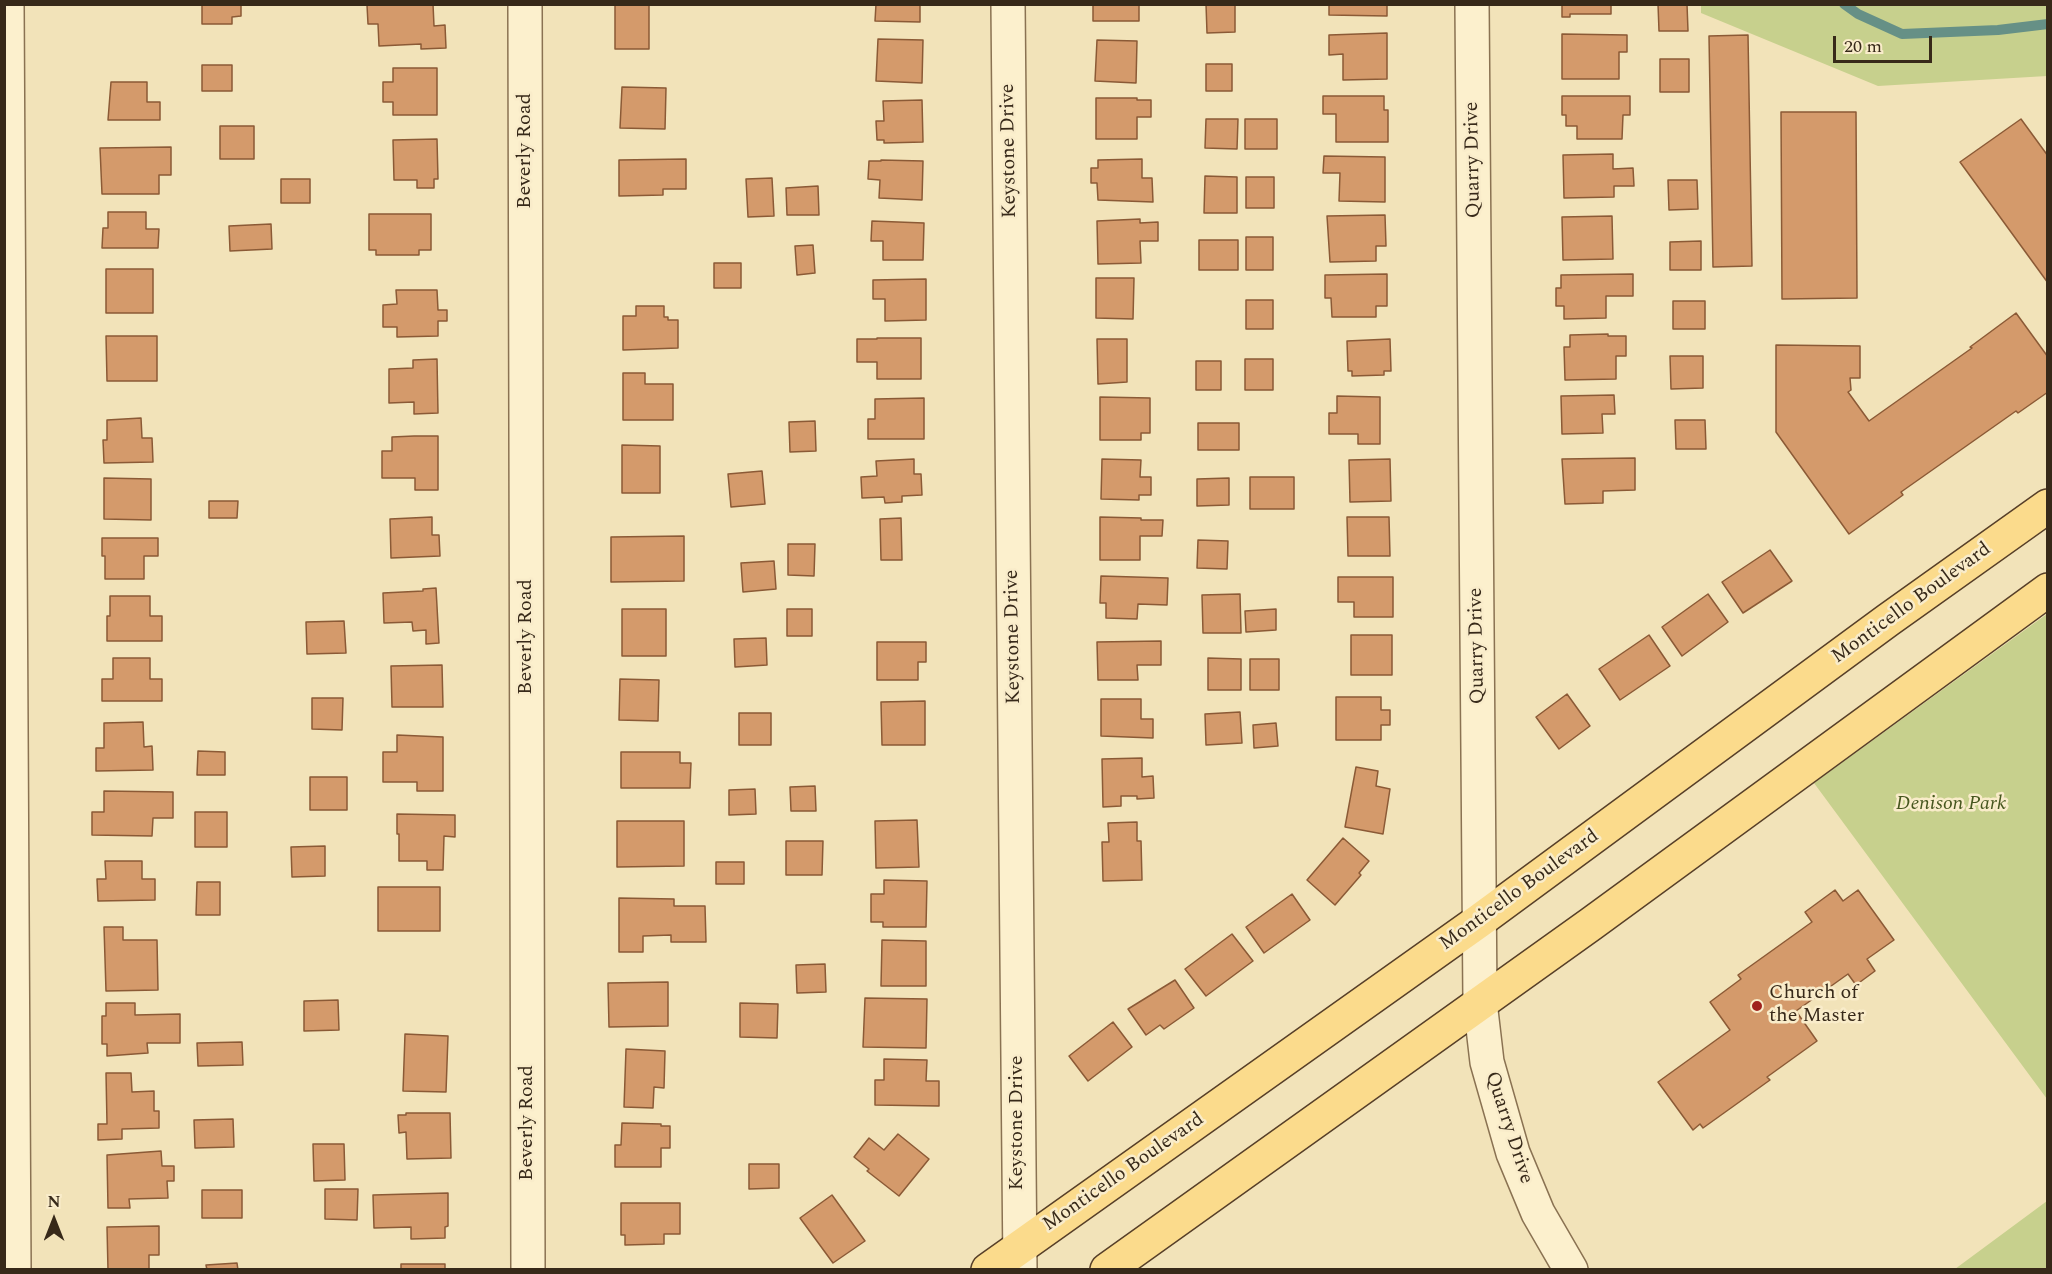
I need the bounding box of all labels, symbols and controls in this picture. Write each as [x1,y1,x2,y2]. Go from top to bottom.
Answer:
scale bar [1836,24,1935,62]
text: 20 m [1844,33,1882,60]
street label: Keystone Drive [997,83,1023,219]
street label: Beverly Road [514,93,538,209]
street label: Quarry Drive [1461,101,1487,219]
street label: Monticello Boulevard [1828,538,1996,670]
street label: Keystone Drive [1001,569,1027,705]
street label: Beverly Road [515,579,539,695]
street label: Quarry Drive [1465,587,1491,705]
park label: Denison Park [1896,793,2006,817]
street label: Monticello Boulevard [1436,825,1604,957]
place label: Church of the Master [1769,982,1864,1029]
marker: Church of the Master [1750,999,1764,1013]
street label: Keystone Drive [1006,1056,1030,1190]
street label: Beverly Road [516,1065,540,1181]
street label: Quarry Drive [1479,1069,1537,1187]
street label: Monticello Boulevard [1039,1108,1209,1238]
north arrow [24,1190,84,1250]
text: N [47,1190,61,1214]

